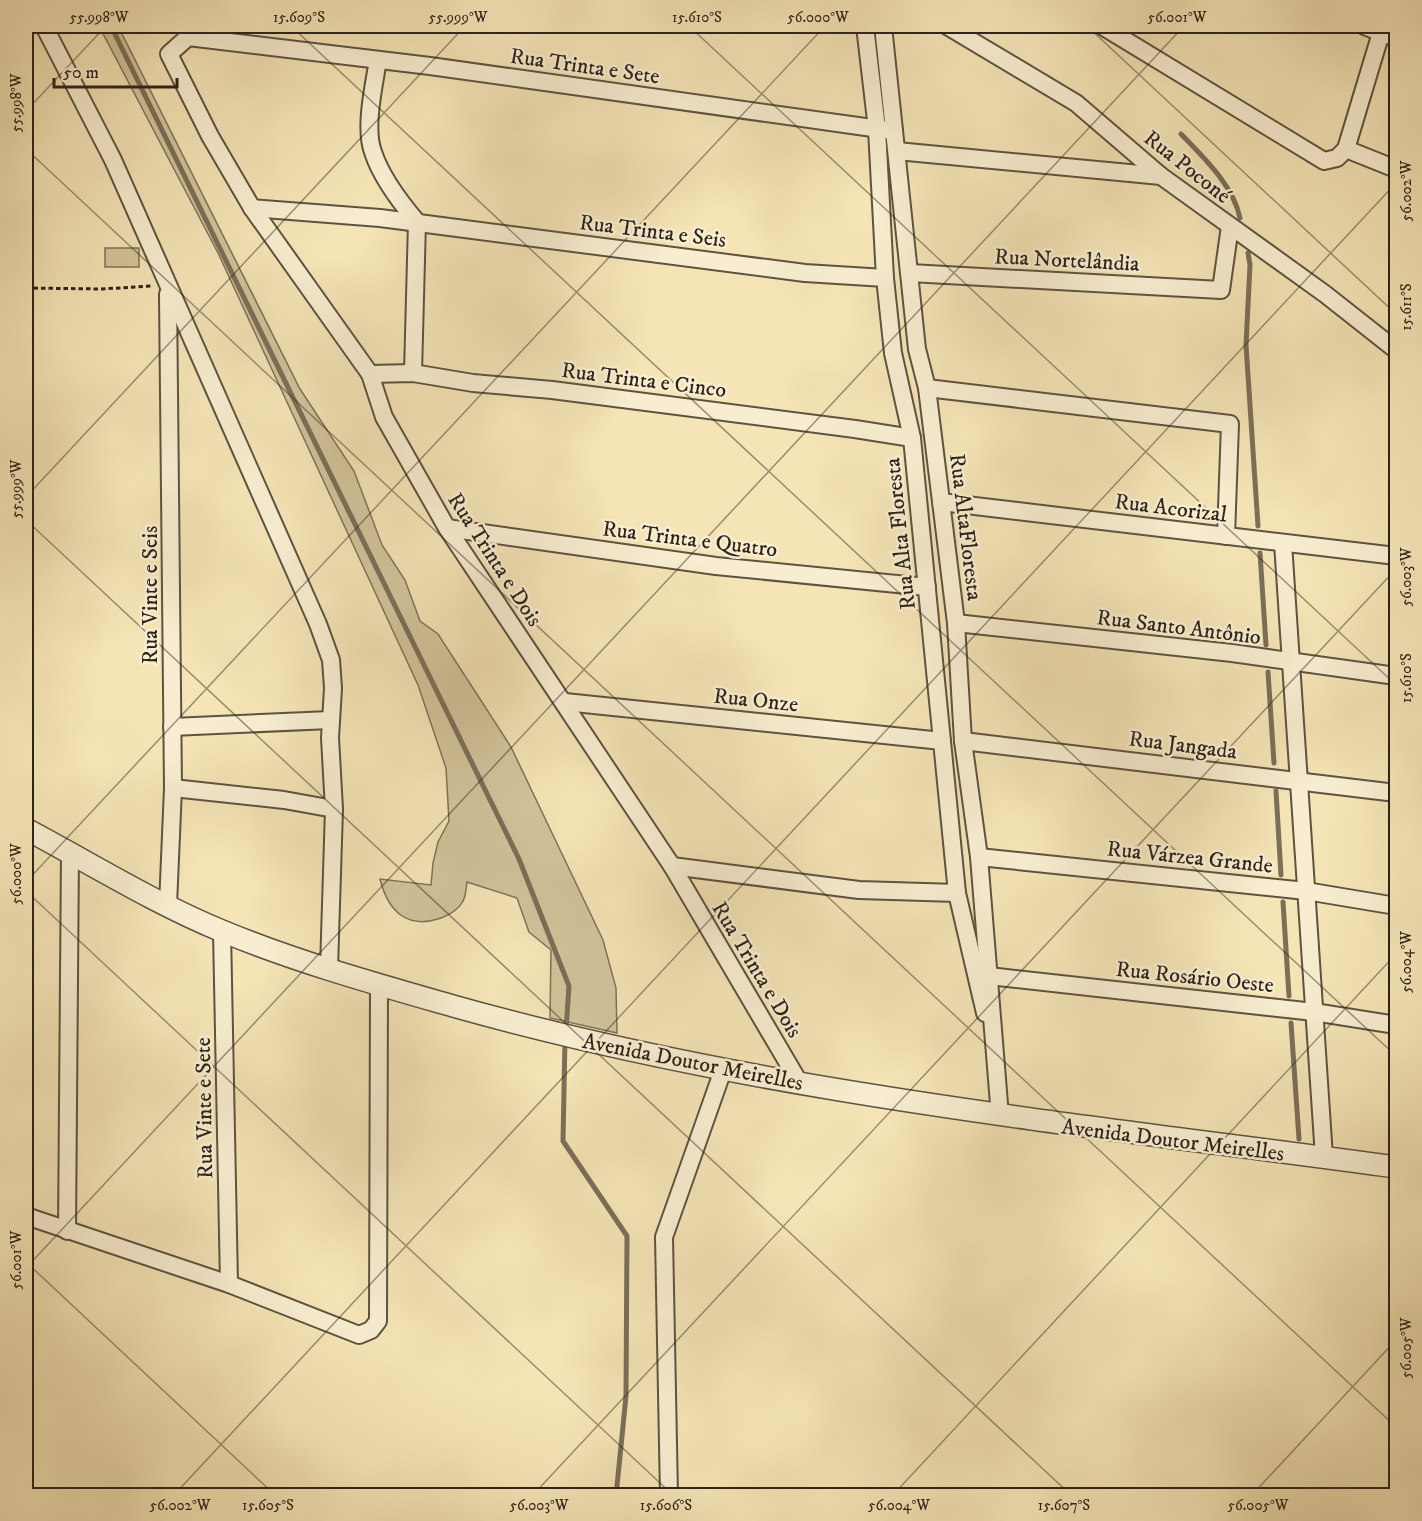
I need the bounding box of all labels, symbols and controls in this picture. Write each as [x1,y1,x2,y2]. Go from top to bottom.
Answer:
text: 55.998°W [69,8,129,27]
text: 15.609°S [273,8,325,27]
text: 55.999°W [429,8,488,27]
text: 15.610°S [672,8,722,27]
text: 56.000°W [787,8,849,27]
text: 56.001°W [1148,8,1207,27]
street label: Rua Trinta e Sete [508,43,661,90]
scale bar [54,51,177,89]
text: 50 m [63,62,99,84]
text: 55.998°W [7,73,26,133]
street label: Rua Poconé [1138,125,1236,210]
text: 56.002°W [1397,160,1416,221]
street label: Rua Trinta e Seis [578,209,728,254]
street label: Rua Nortelândia [994,243,1141,278]
text: 15.611°S [1397,283,1416,331]
street label: Rua Trinta e Cinco [560,357,728,404]
street label: Rua AltaFloresta [943,452,988,603]
street label: Rua Alta Floresta [879,456,922,611]
text: 55.999°W [7,459,26,519]
street label: Rua Trinta e Dois [441,488,548,632]
street label: Rua Acorizal [1113,488,1229,529]
street label: Rua Trinta e Quatro [601,515,779,564]
street label: Rua Vinte e Seis [137,526,164,664]
text: 56.003°W [1397,547,1416,607]
street label: Rua Santo Antônio [1095,604,1262,651]
text: 15.610°S [1397,653,1416,703]
street label: Rua Onze [712,683,800,718]
street label: Rua Jangada [1127,725,1239,766]
street label: Rua Várzea Grande [1106,835,1274,880]
text: 56.000°W [7,843,26,905]
street label: Rua Trinta e Dois [705,897,808,1043]
text: 56.004°W [1397,931,1416,993]
street label: Rua Rosário Oeste [1115,956,1275,999]
street label: Avenida Doutor Meirelles [580,1028,805,1097]
street label: Rua Vinte e Sete [190,1037,219,1179]
street label: Avenida Doutor Meirelles [1060,1113,1286,1168]
text: 56.001°W [7,1230,26,1289]
text: 56.005°W [1397,1317,1416,1378]
text: 56.002°W [150,1496,211,1515]
text: 15.605°S [242,1496,294,1515]
text: 56.003°W [509,1496,569,1515]
text: 15.606°S [640,1496,692,1515]
text: 56.004°W [868,1496,930,1515]
text: 15.607°S [1038,1496,1090,1515]
text: 56.005°W [1228,1496,1289,1515]

